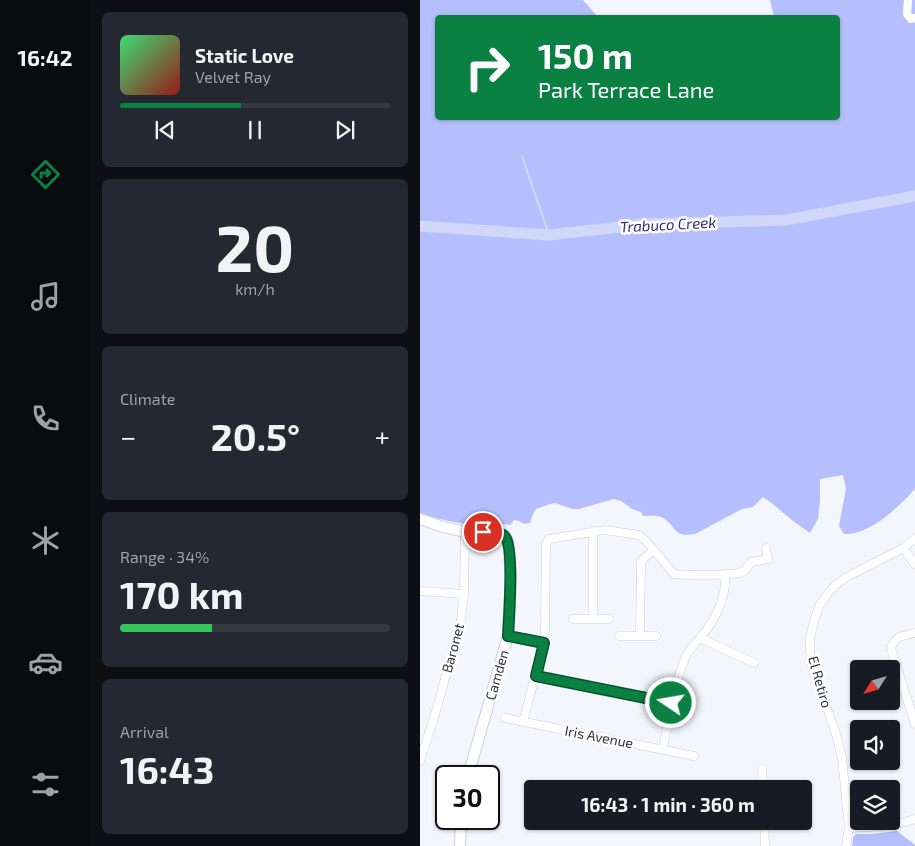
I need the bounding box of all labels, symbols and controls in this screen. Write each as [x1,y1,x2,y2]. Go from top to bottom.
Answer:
text: 150 m [538,34,633,76]
icon: right [455,35,520,100]
text: 16:42 [18,44,72,70]
text: Static Love [195,44,294,67]
text: Velvet Ray [195,67,271,86]
text: Park Terrace Lane [538,76,714,102]
icon: previous [151,116,179,144]
icon: pause [241,116,269,144]
icon: next [331,116,359,144]
icon: directions [28,157,63,192]
text: 20 [216,207,294,285]
water label: Trabuco Creek [619,212,717,236]
icon: music [28,279,63,314]
text: km/h [235,279,275,298]
text: Climate [120,389,175,408]
icon: phone [28,401,63,436]
text: 20.5° [211,413,300,459]
text: − [120,419,136,453]
text: + [375,419,390,453]
pin [462,511,504,553]
icon: arrive [469,518,497,546]
icon: climate [28,523,63,558]
text: Range · 34% [120,547,209,566]
text: 170 km [120,571,243,617]
street label: Baronet [438,621,467,675]
icon: car [28,645,63,680]
street label: Camden [481,648,512,702]
street label: El Retiro [805,654,836,710]
north arrow [850,660,900,710]
map controls [850,660,900,830]
position arrow [644,676,696,728]
button: sound [850,720,900,770]
text: Arrival [120,722,169,741]
street label: Iris Avenue [563,722,635,751]
text: 16:43 [120,746,214,792]
speed limit sign: 30 [435,765,500,830]
icon: filters [28,767,63,802]
button: layers [850,780,900,830]
text: 16:43 · 1 min · 360 m [581,793,755,816]

